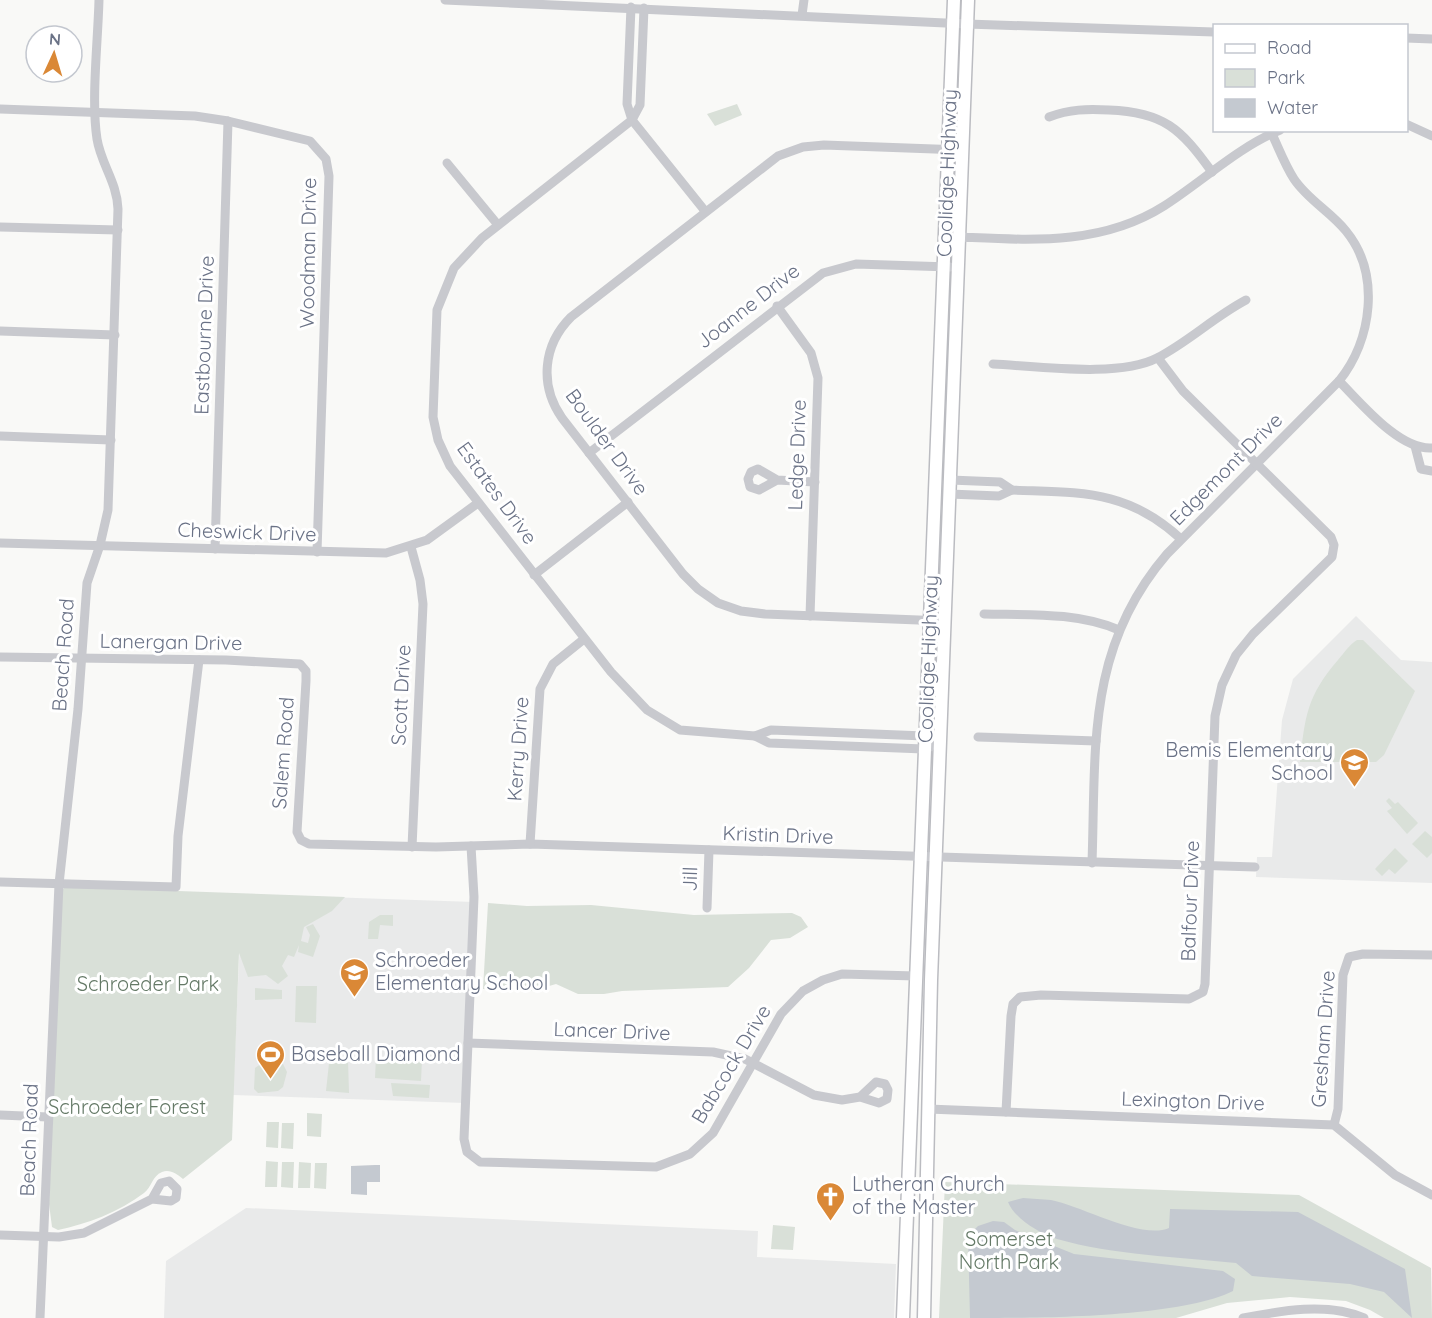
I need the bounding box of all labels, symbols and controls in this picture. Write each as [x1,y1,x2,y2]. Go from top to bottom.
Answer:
north arrow [24,24,84,84]
legend [1213,24,1408,132]
text: N [48,29,62,49]
text: Road [1267,36,1312,59]
text: Park [1267,66,1305,89]
street label: Coolidge Highway [931,89,962,257]
text: Water [1267,96,1318,119]
street label: Woodman Drive [294,177,321,329]
street label: Eastbourne Drive [188,255,219,415]
street label: Joanne Drive [691,258,804,354]
street label: Boulder Drive [560,384,654,500]
street label: Ledge Drive [782,399,811,511]
street label: Edgemont Drive [1164,407,1287,530]
street label: Estates Drive [452,437,543,549]
street label: Cheswick Drive [177,517,317,546]
street label: Coolidge Highway [912,575,943,743]
street label: Beach Road [46,598,79,712]
street label: Lanergan Drive [99,628,243,655]
street label: Scott Drive [385,644,416,746]
street label: Salem Road [266,696,299,810]
street label: Kerry Drive [501,696,534,802]
place label: Bemis Elementary School [1165,737,1333,785]
school or university icon: Bemis Elementary School [1338,746,1370,788]
street label: Kristin Drive [722,820,834,849]
street label: Balfour Drive [1175,840,1204,962]
street label: Jill [677,866,702,892]
place label: Schroeder Elementary School [375,947,548,995]
school or university icon: Schroeder Elementary School [338,956,370,998]
street label: Gresham Drive [1305,970,1340,1108]
park label: Schroeder Park [77,971,219,996]
street label: Babcock Drive [685,1000,776,1128]
street label: Lancer Drive [553,1016,671,1045]
sports icon: Baseball Diamond [254,1038,286,1080]
place label: Baseball Diamond [291,1041,461,1066]
street label: Beach Road [14,1083,43,1197]
street label: Lexington Drive [1121,1086,1265,1116]
park label: Schroeder Forest [48,1094,206,1119]
place label: Lutheran Church of the Master [852,1171,1005,1219]
church icon: Lutheran Church of the Master [815,1180,847,1222]
park label: Somerset North Park [959,1226,1059,1274]

